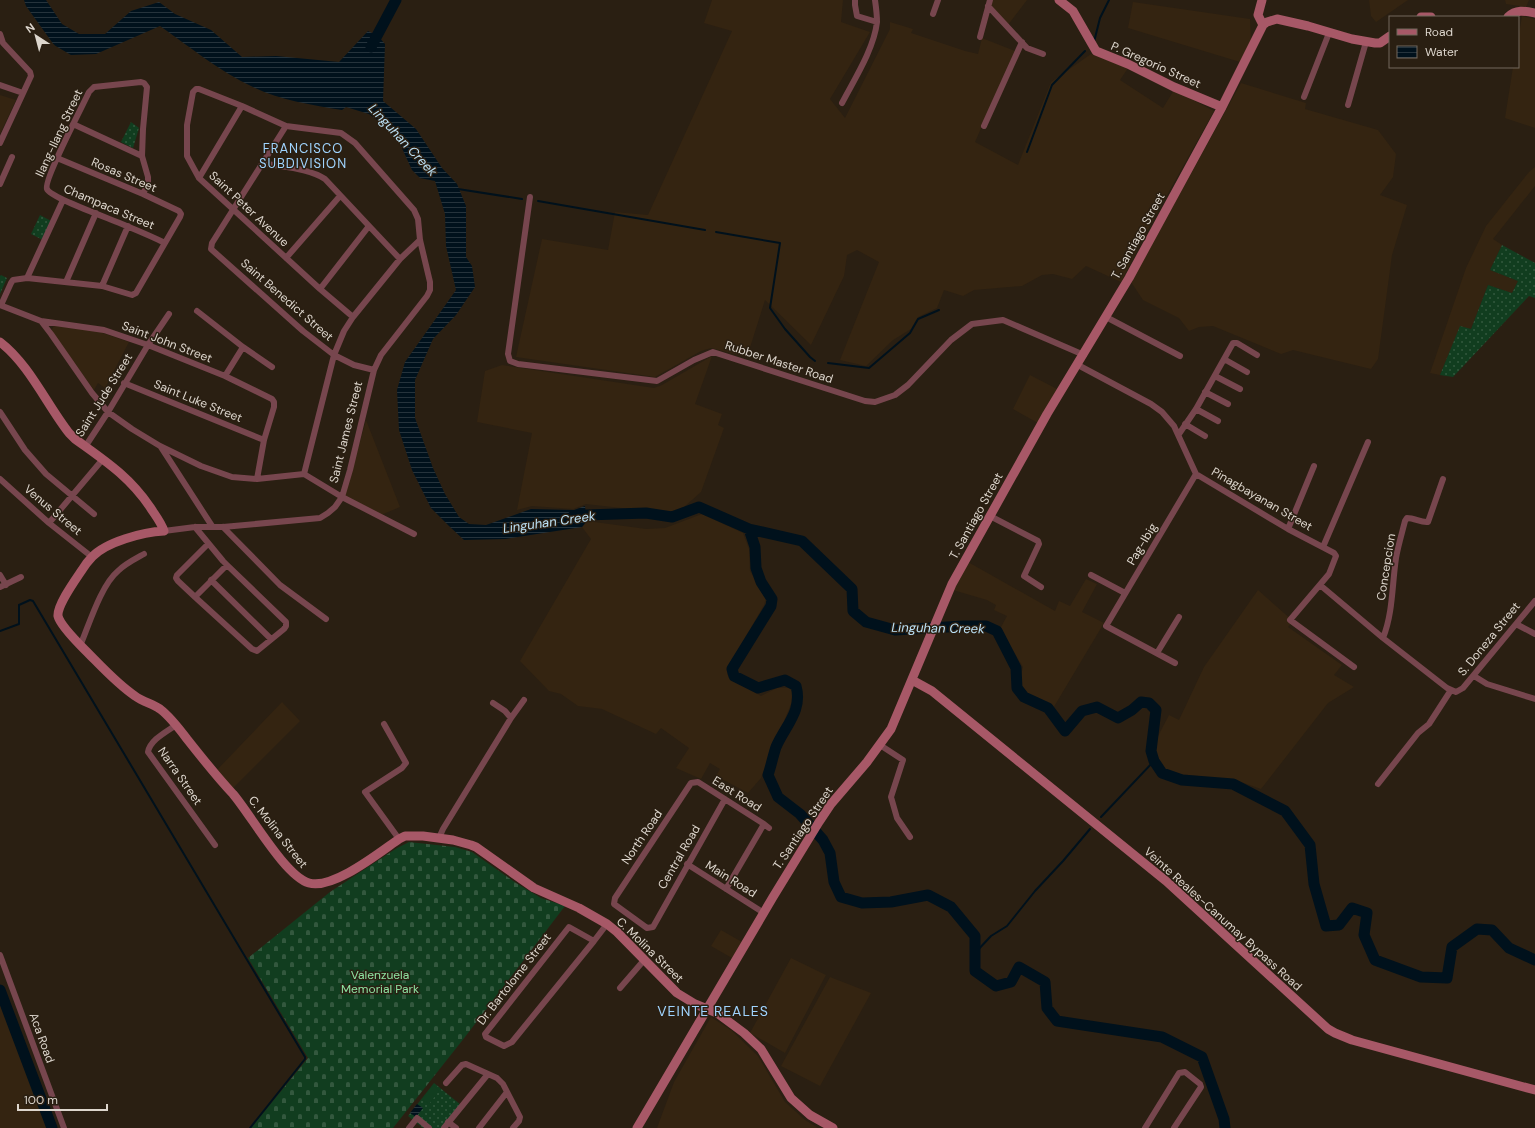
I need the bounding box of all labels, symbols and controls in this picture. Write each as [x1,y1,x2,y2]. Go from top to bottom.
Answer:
north arrow [16,16,56,56]
legend [1389,16,1519,68]
text: N [23,20,37,36]
text: Road [1425,24,1453,40]
street label: P. Gregorio Street [1108,38,1204,92]
text: Water [1425,44,1459,60]
street label: Ilang-Ilang Street [32,86,86,179]
water label: Linguhan Creek [365,100,441,180]
district label: FRANCISCO SUBDIVISION [259,140,347,172]
street label: Rosas Street [89,154,159,196]
street label: Saint Peter Avenue [205,168,293,250]
street label: Champaca Street [61,181,157,233]
street label: T. Santiago Street [1108,190,1169,282]
street label: Saint Benedict Street [237,255,337,345]
street label: Saint John Street [120,317,215,367]
street label: Rubber Master Road [723,337,835,387]
street label: Saint Jude Street [72,350,136,440]
street label: Saint Luke Street [151,376,245,426]
street label: Saint James Street [326,379,366,485]
street label: Pinagbayanan Street [1209,464,1316,535]
street label: T. Santiago Street [946,470,1007,562]
street label: Venus Street [21,481,86,539]
water label: Linguhan Creek [502,507,597,537]
street label: Pag-Ibig [1123,520,1161,568]
street label: Concepcion [1373,532,1399,602]
street label: S. Doneza Street [1454,598,1524,679]
water label: Linguhan Creek [891,619,985,637]
street label: Narra Street [154,744,206,808]
street label: East Road [709,773,765,815]
street label: T. Santiago Street [769,783,837,873]
street label: C. Molina Street [245,793,311,872]
street label: North Road [618,807,666,867]
street label: Central Road [654,822,704,892]
street label: Veinte Reales-Canumay Bypass Road [1141,844,1305,994]
street label: Main Road [702,857,760,901]
street label: C. Molina Street [613,914,687,986]
street label: Dr. Bartolome Street [473,930,555,1028]
park label: Valenzuela Memorial Park [341,967,419,997]
district label: VEINTE REALES [657,1002,769,1020]
street label: Aca Road [26,1011,58,1065]
scale bar [18,1086,107,1112]
text: 100 m [24,1092,58,1108]

